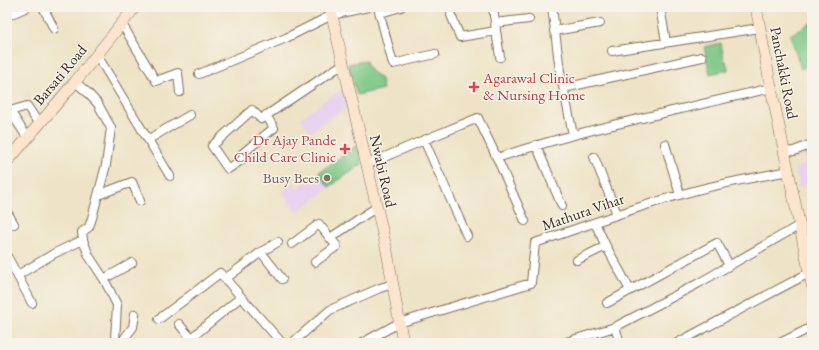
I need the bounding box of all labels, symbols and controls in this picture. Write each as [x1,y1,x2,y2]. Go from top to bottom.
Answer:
street label: Panchakki Road [766,25,803,121]
street label: Barsati Road [29,40,91,109]
place label: Agarawal Clinic & Nursing Home [482,68,585,104]
marker: Agarawal Clinic & Nursing Home [468,81,480,93]
place label: Dr Ajay Pande Child Care Clinic [234,130,336,166]
street label: Nwabi Road [366,133,401,209]
marker: Dr Ajay Pande Child Care Clinic [339,143,351,155]
place label: Busy Bees [263,168,319,187]
marker: Busy Bees [322,173,332,183]
street label: Mathura Vihar [539,189,626,234]

